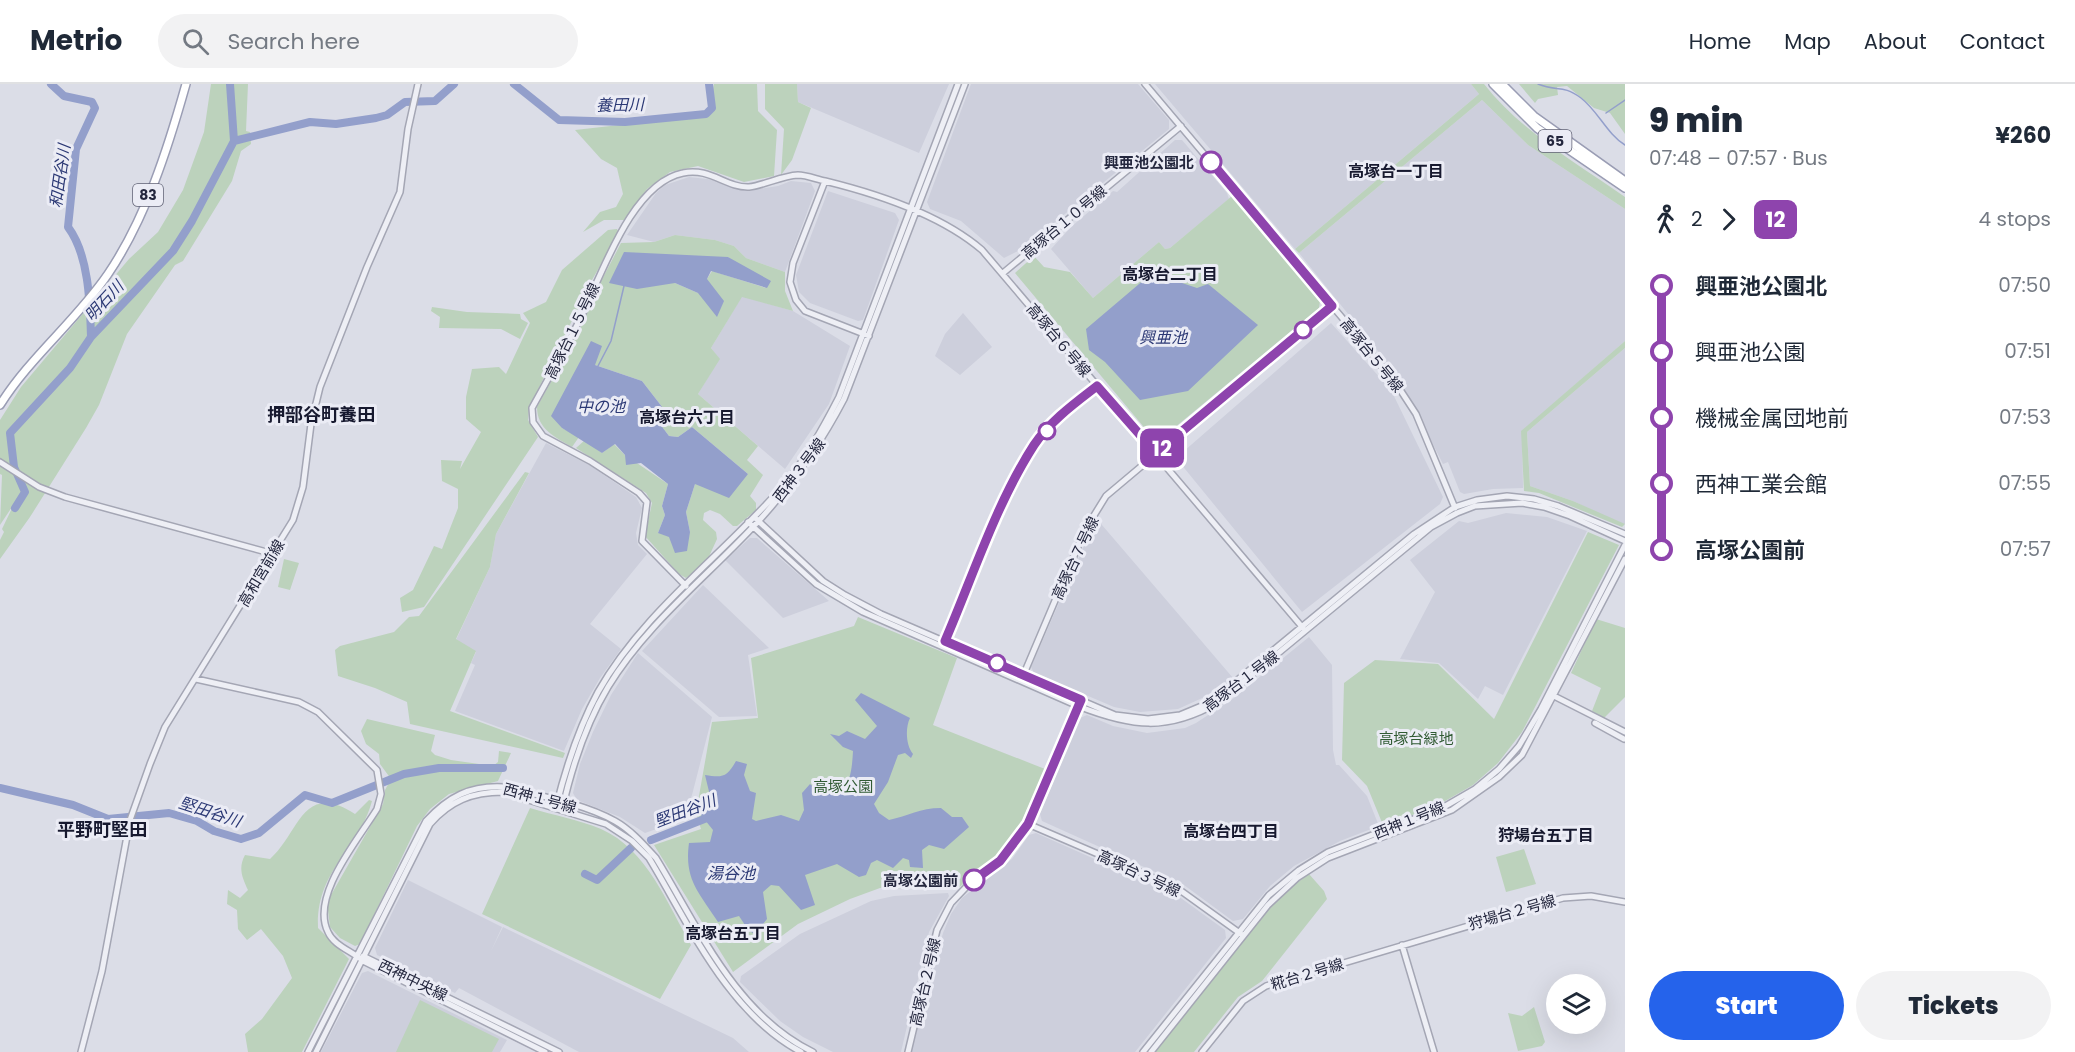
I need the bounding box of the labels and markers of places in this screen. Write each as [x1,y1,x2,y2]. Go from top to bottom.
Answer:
marker: 興亜池公園北 [1200,151,1222,173]
place label: 興亜池公園北 [1104,152,1194,173]
unlabelled marker [1294,321,1312,339]
unlabelled marker [1038,422,1056,440]
unlabelled marker [988,654,1006,672]
marker: 高塚公園前 [963,869,985,891]
place label: 高塚公園前 [883,870,958,891]

